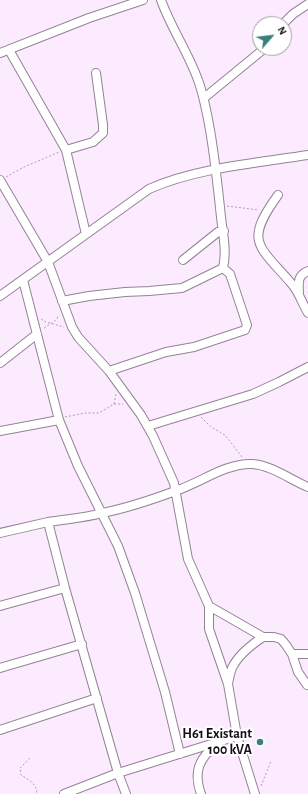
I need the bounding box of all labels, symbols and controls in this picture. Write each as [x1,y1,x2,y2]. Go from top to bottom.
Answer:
north arrow [252,16,292,56]
text: N [276,25,289,37]
place label: H61 Existant 100 kVA [182,726,252,758]
marker: H61 Existant 100 kVA [255,737,265,747]

